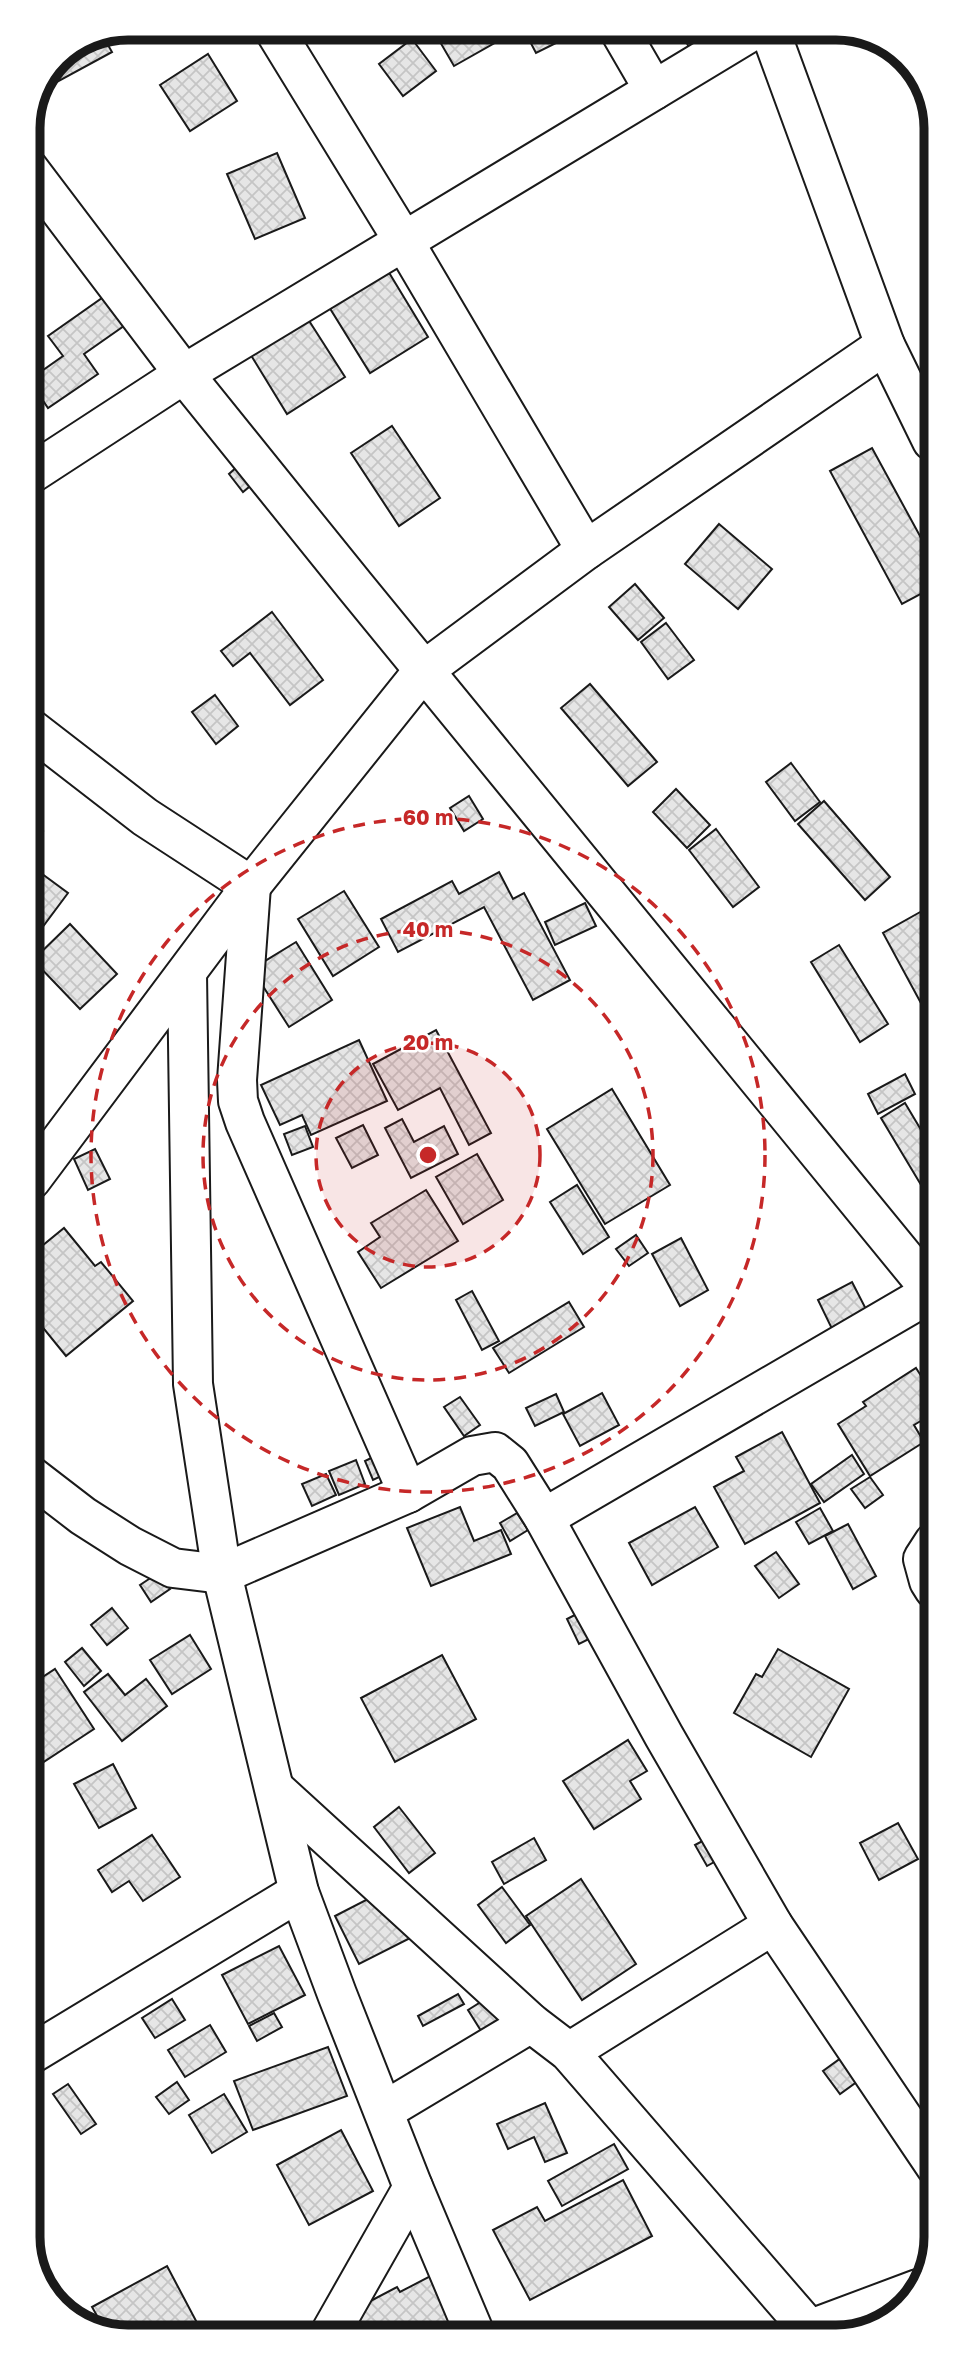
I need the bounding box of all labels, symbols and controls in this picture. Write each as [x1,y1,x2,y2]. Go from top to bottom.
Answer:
text: 60 m [403,804,453,830]
text: 40 m [403,916,453,942]
text: 20 m [403,1029,453,1055]
centre of rings [416,1143,440,1167]

